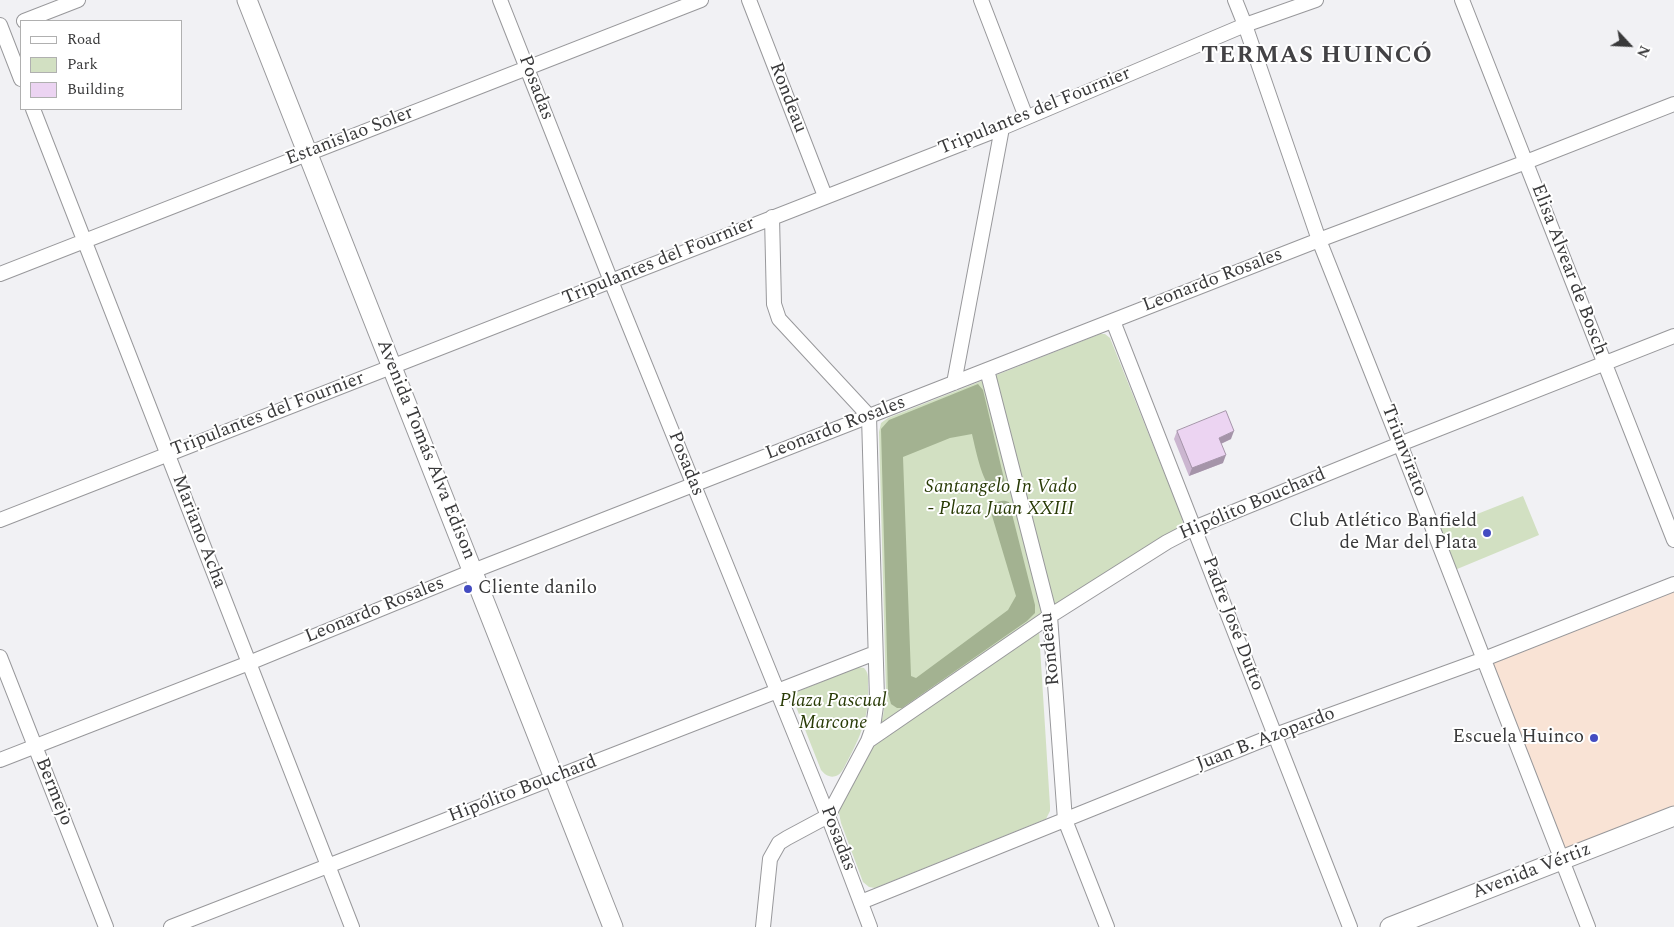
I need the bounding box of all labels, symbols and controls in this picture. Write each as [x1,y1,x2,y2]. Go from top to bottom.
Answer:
legend [20,20,182,110]
north arrow [1604,20,1654,70]
text: Road [67,28,101,51]
text: N [1631,42,1655,61]
district label: TERMAS HUINCÓ [1200,43,1434,71]
street label: Posadas [512,52,558,124]
text: Park [67,53,98,76]
street label: Rondeau [763,59,811,137]
street label: Tripulantes del Fournier [936,63,1134,161]
text: Building [67,78,124,101]
street label: Estanislao Soler [283,102,417,172]
street label: Elisa Alvear de Bosch [1525,181,1611,359]
street label: Tripulantes del Fournier [560,213,758,311]
street label: Leonardo Rosales [1140,244,1286,318]
street label: Avenida Tomás Alva Edison [370,337,480,563]
street label: Tripulantes del Fournier [168,368,368,462]
street label: Leonardo Rosales [763,392,909,466]
street label: Triunvirato [1375,402,1431,500]
street label: Posadas [662,428,708,500]
street label: Hipólito Bouchard [1176,464,1330,546]
street label: Mariano Acha [166,472,230,592]
park label: Santangelo In Vado - Plaza Juan XXIII [925,477,1077,521]
place label: Club Atlético Banfield de Mar del Plata [1289,511,1477,555]
marker: Club Atlético Banfield de Mar del Plata [1481,527,1493,539]
street label: Padre José Dutto [1196,554,1268,694]
street label: Leonardo Rosales [302,573,448,649]
place label: Cliente danilo [478,578,597,600]
marker: Cliente danilo [462,583,474,595]
street label: Rondeau [1036,611,1066,687]
park label: Plaza Pascual Marcone [779,691,887,735]
street label: Juan B. Azopardo [1194,703,1338,777]
place label: Escuela Huinco [1452,727,1584,749]
marker: Escuela Huinco [1588,732,1600,744]
street label: Hipólito Bouchard [446,751,600,829]
street label: Bermejo [29,755,77,829]
street label: Posadas [814,803,860,875]
street label: Avenida Vértiz [1470,839,1594,905]

